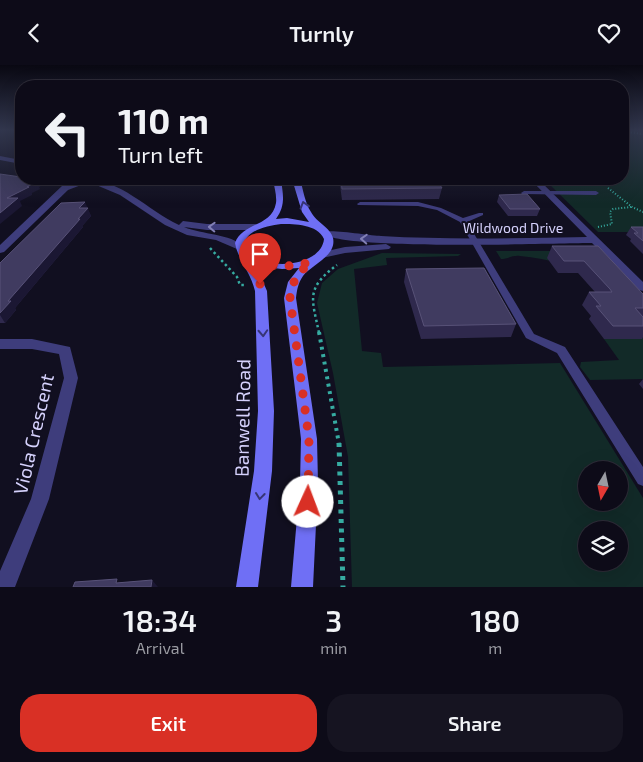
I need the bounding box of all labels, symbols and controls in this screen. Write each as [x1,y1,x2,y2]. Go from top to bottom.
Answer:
icon: back [20,19,48,47]
icon: heart [595,19,623,47]
text: Turnly [289,20,354,46]
text: 110 m [118,99,209,141]
icon: left [35,100,100,165]
text: Turn left [118,141,203,167]
one-way arrow [300,201,310,210]
street label: Wildwood Drive [463,219,563,236]
one-way arrow [208,221,216,232]
pin [239,233,281,284]
one-way arrow [360,233,368,244]
icon: arrive [246,240,274,268]
one-way arrow [257,330,268,338]
street label: Banwell Road [229,359,255,477]
street label: Viola Crescent [8,371,58,497]
north arrow [578,461,628,511]
map controls [578,461,628,571]
position arrow [281,475,333,527]
one-way arrow [255,492,266,500]
button: layers [578,521,628,571]
text: 18:34 [123,602,197,638]
text: 3 [325,602,342,638]
text: 180 [470,602,520,638]
text: Arrival [136,638,184,657]
text: min [320,638,347,657]
text: m [488,638,502,657]
button: Exit [20,694,317,752]
button: Share [327,694,623,752]

